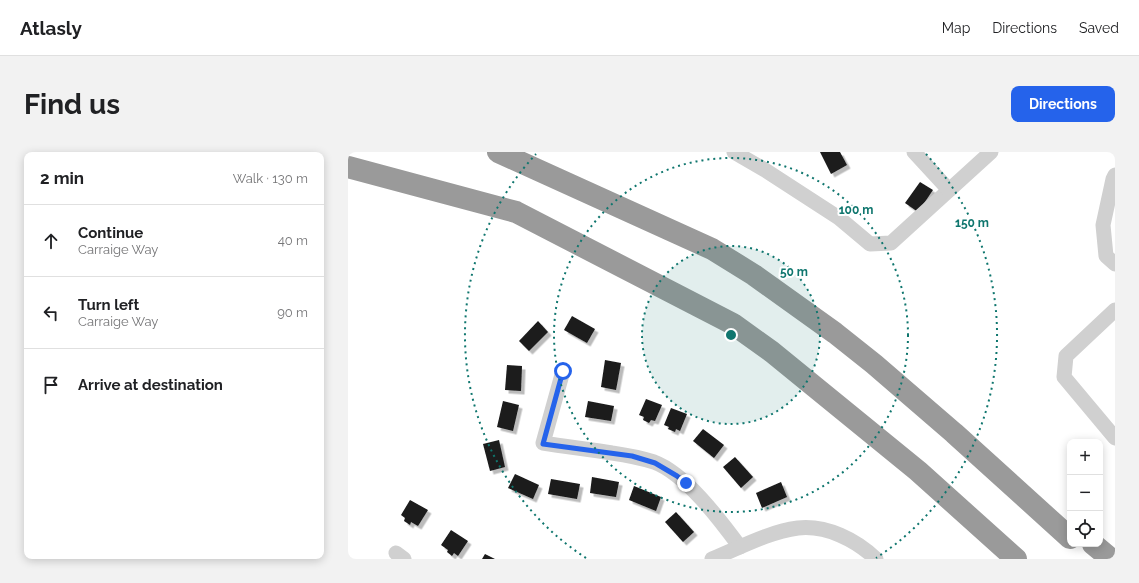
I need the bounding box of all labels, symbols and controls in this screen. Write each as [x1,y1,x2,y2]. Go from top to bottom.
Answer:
text: Atlasly [20,17,82,39]
text: Map [942,20,970,36]
text: Directions [992,20,1057,36]
text: Saved [1079,20,1119,36]
button: Directions [1011,86,1115,122]
text: Find us [24,88,120,121]
text: 2 min [40,168,84,188]
text: Walk · 130 m [233,171,308,186]
text: 100 m [839,203,873,217]
text: 150 m [955,216,989,230]
text: Continue [78,224,143,242]
icon: ahead [40,230,62,252]
text: 40 m [278,233,308,248]
text: Carraige Way [78,242,158,257]
text: 50 m [780,265,808,279]
text: Turn left [78,296,139,314]
icon: left [40,302,62,324]
text: 90 m [277,305,308,320]
text: Carraige Way [78,314,158,329]
centre of rings [724,328,738,342]
route start [554,362,572,380]
icon: arrive [40,374,62,396]
text: Arrive at destination [78,376,223,394]
map controls [1067,439,1103,547]
button: + [1067,439,1103,475]
route end [677,474,695,492]
button: − [1067,475,1103,511]
button: locate [1067,511,1103,547]

